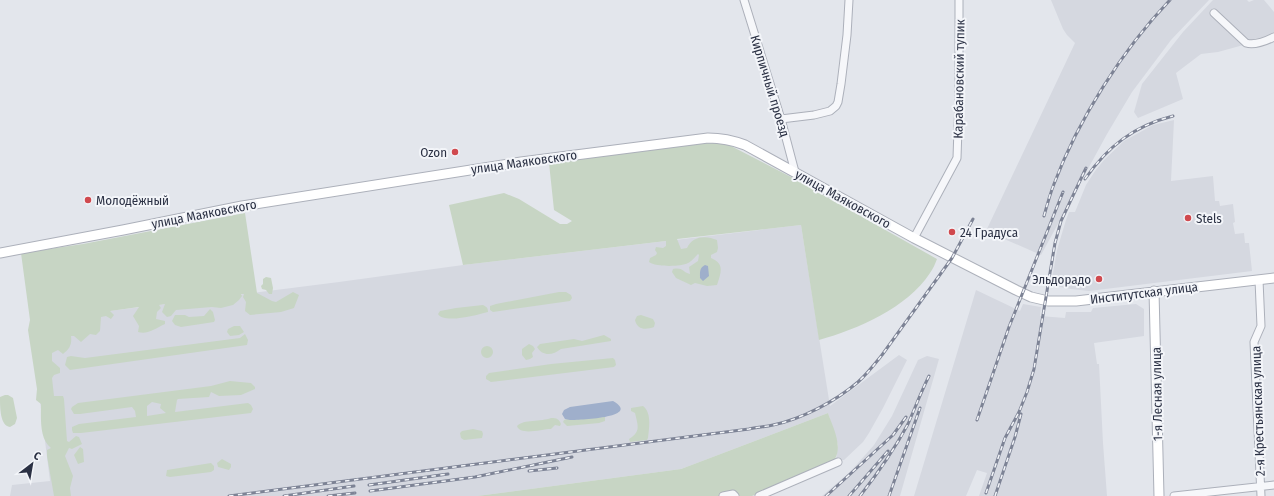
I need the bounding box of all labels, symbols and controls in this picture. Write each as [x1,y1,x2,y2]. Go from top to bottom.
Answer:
street label: Карабановский тупик [950,19,968,139]
street label: Кирпичный проезд [747,33,793,139]
place label: Ozon [420,145,447,160]
marker: Ozon [450,147,460,157]
street label: улица Маяковского [470,147,578,177]
street label: улица Маяковского [793,167,894,232]
place label: Молодёжный [96,193,169,208]
marker: Молодёжный [83,195,93,205]
street label: улица Маяковского [150,196,258,232]
place label: Stels [1196,211,1222,226]
marker: Stels [1183,213,1193,223]
place label: 24 Градуса [960,225,1018,240]
marker: 24 Градуса [947,227,957,237]
place label: Эльдорадо [1032,272,1091,287]
marker: Эльдорадо [1094,274,1104,284]
street label: Институтская улица [1089,279,1199,307]
street label: 2-я Крестьянская улица [1248,346,1268,476]
street label: 1-я Лесная улица [1149,347,1165,441]
north arrow [12,444,52,484]
text: С [31,449,43,463]

